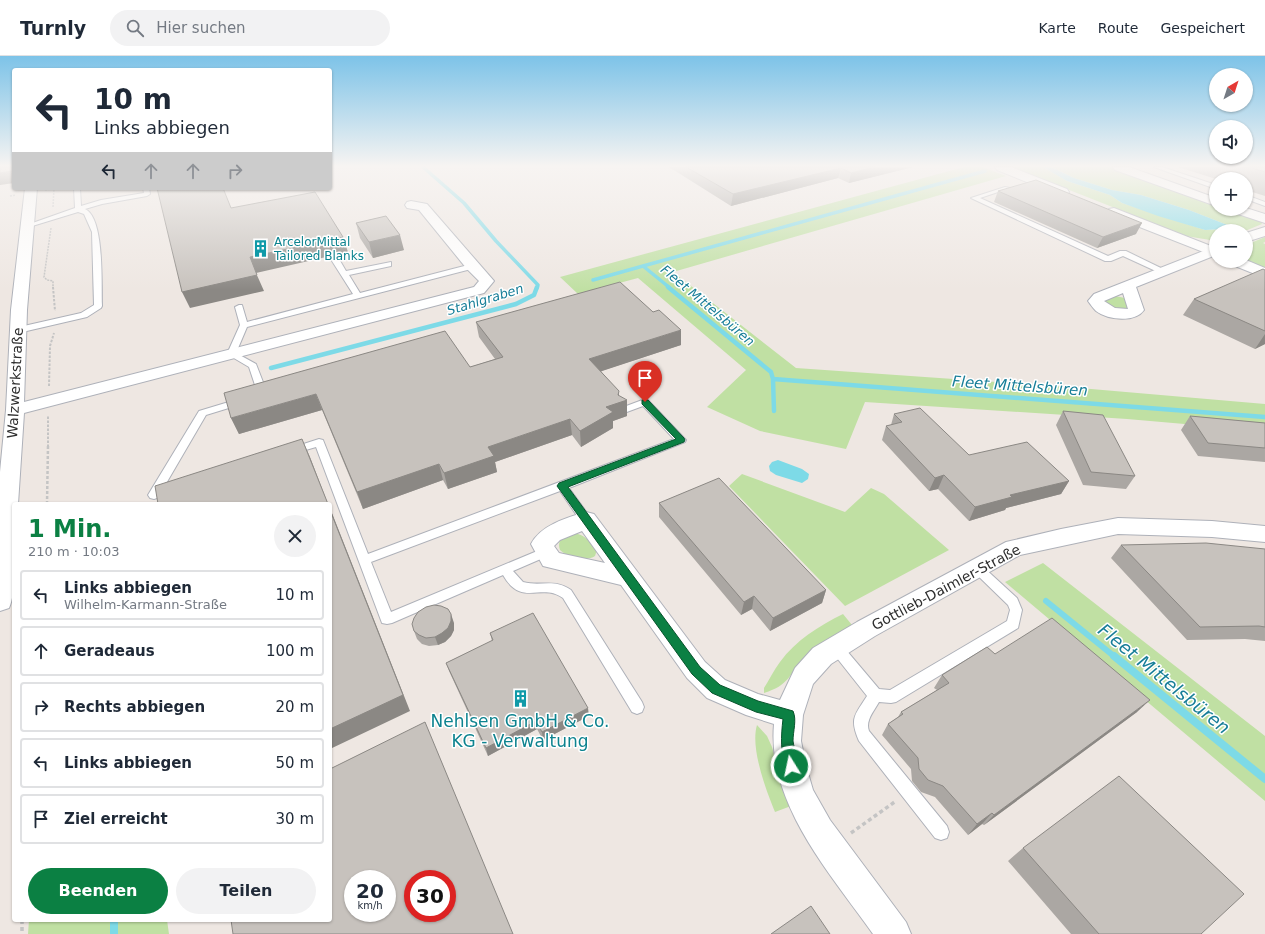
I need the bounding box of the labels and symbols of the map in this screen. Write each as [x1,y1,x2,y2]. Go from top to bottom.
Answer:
north arrow [1209,68,1253,112]
place label: ArcelorMittal Tailored Blanks [273,235,364,263]
building icon: ArcelorMittal Tailored Blanks [251,239,271,259]
water label: Fleet Mittelsbüren [658,262,758,349]
water label: Stahlgraben [445,281,525,318]
street label: Walzwerkstraße [4,327,26,439]
pin [628,361,662,402]
water label: Fleet Mittelsbüren [952,372,1088,400]
street label: Gottlieb-Daimler-Straße [869,541,1023,633]
water label: Fleet Mittelsbüren [1094,619,1234,738]
building icon: Nehlsen GmbH & Co. KG - Verwaltung [510,689,530,709]
place label: Nehlsen GmbH & Co. KG - Verwaltung [431,711,609,751]
position arrow [770,745,812,787]
speed limit sign: 30 [404,870,456,922]

